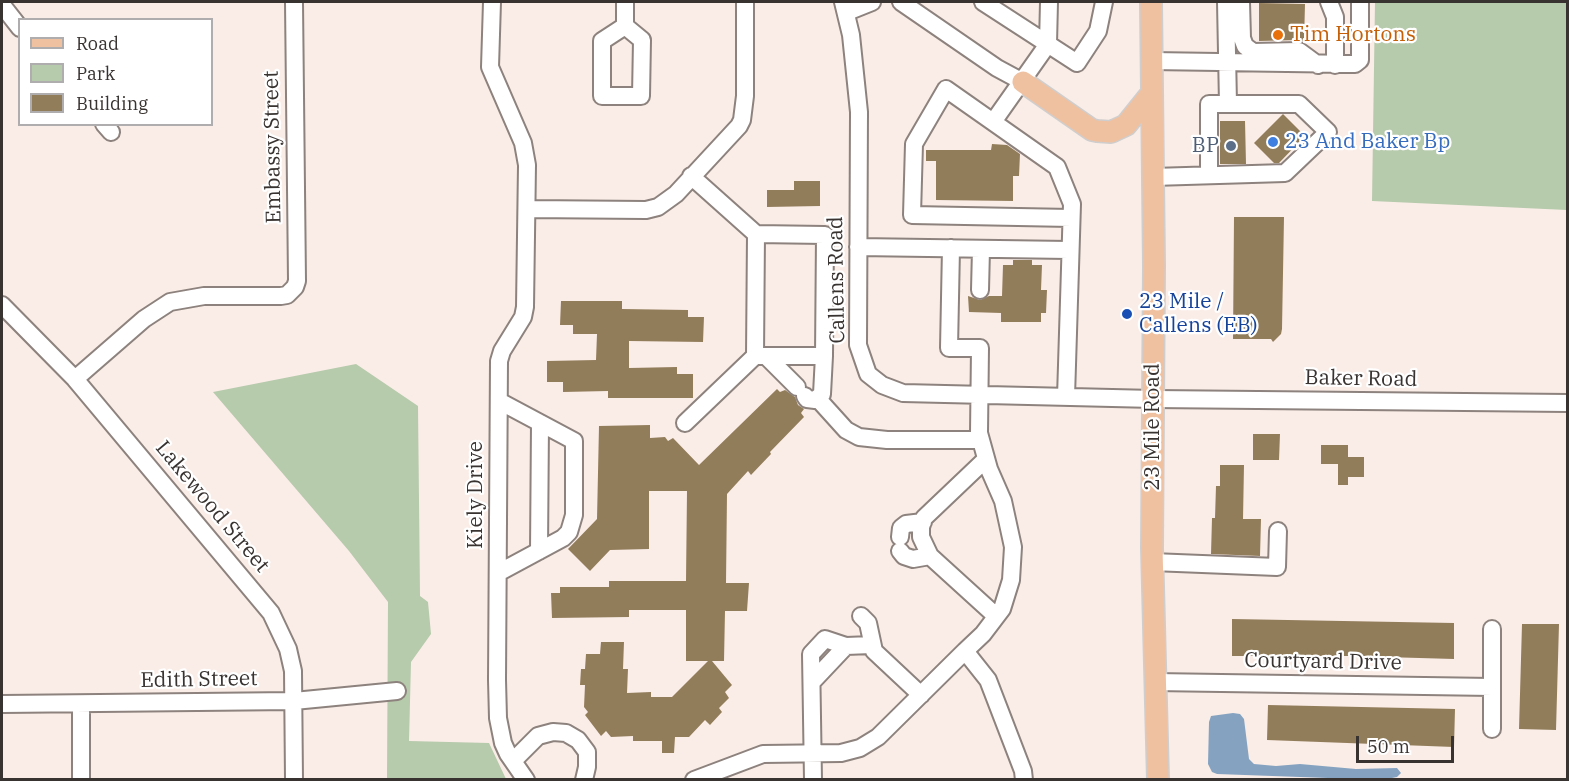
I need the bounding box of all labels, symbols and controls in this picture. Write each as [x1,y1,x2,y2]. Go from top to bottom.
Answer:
legend [18,18,213,126]
place label: Tim Hortons [1290,22,1416,48]
marker: Tim Hortons [1271,28,1285,42]
text: Road [76,32,119,55]
text: Park [76,62,115,85]
street label: Embassy Street [259,70,287,224]
text: Building [76,92,148,115]
place label: 23 And Baker Bp [1285,129,1450,155]
place label: BP [1192,133,1219,159]
marker: 23 And Baker Bp [1266,135,1280,149]
marker: BP [1224,139,1238,153]
street label: Callens Road [823,216,851,344]
place label: 23 Mile / Callens (EB) [1139,289,1258,339]
marker: 23 Mile / Callens (EB) [1120,307,1134,321]
street label: 23 Mile Road [1140,363,1166,491]
street label: Baker Road [1304,365,1418,393]
street label: Lakewood Street [150,436,274,578]
street label: Kiely Drive [463,441,489,549]
street label: Courtyard Drive [1244,648,1402,676]
street label: Edith Street [140,666,258,694]
scale bar [1359,724,1456,762]
text: 50 m [1367,735,1410,758]

